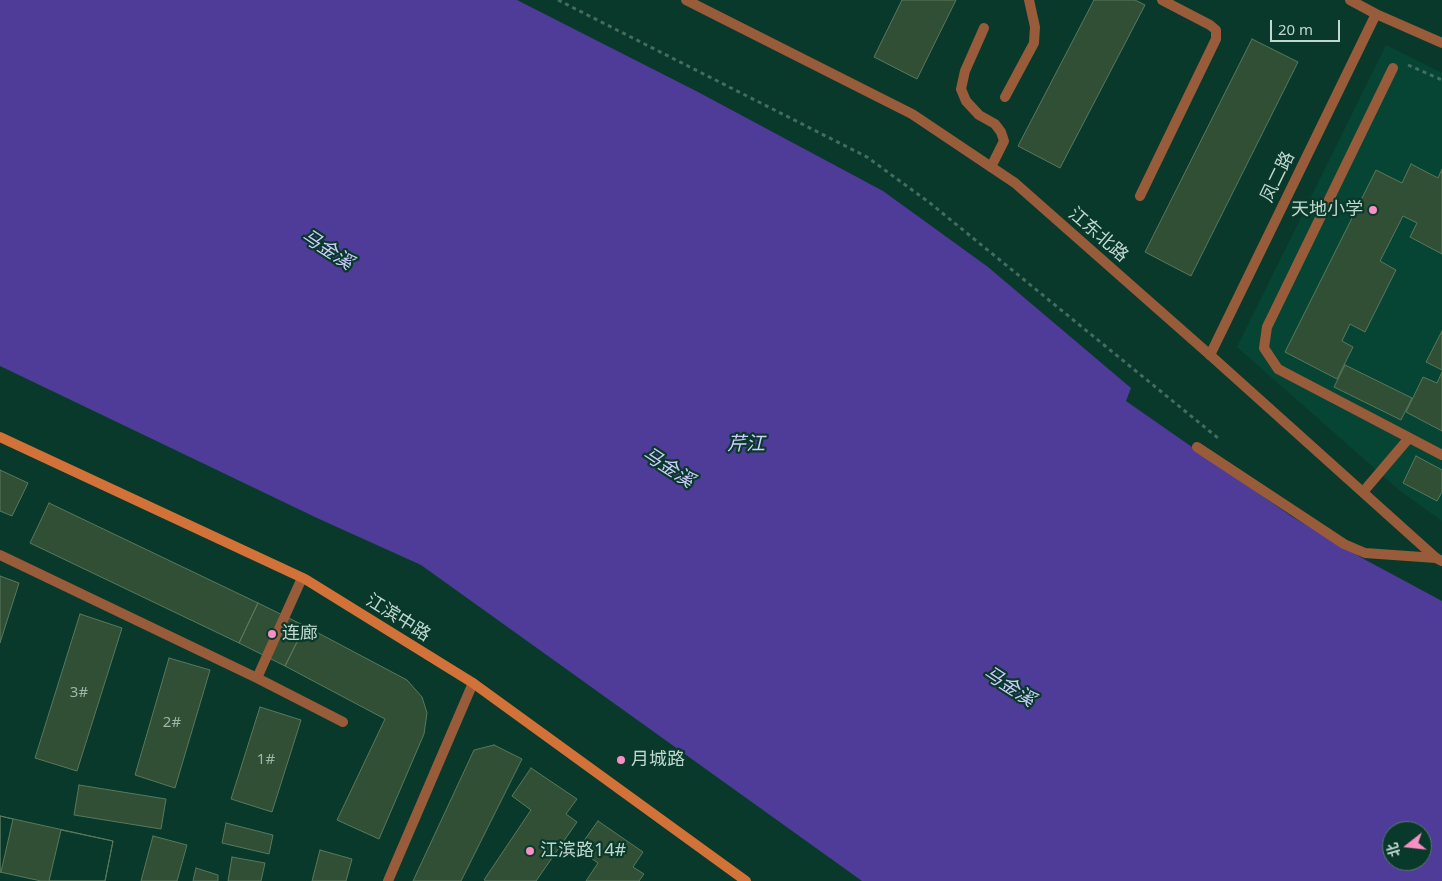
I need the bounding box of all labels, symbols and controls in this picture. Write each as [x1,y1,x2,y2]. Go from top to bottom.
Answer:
scale bar [1272,10,1342,42]
text: 20 m [1278,19,1313,39]
street label: 凤二路 [1256,148,1300,206]
place label: 天地小学 [1291,199,1363,221]
street label: 江东北路 [1064,203,1132,267]
marker: 天地小学 [1367,204,1379,216]
water label: 马金溪 [297,225,357,275]
water label: 芹江 [727,434,765,456]
water label: 马金溪 [638,443,698,493]
street label: 江滨中路 [362,590,434,646]
place label: 连廊 [282,623,318,645]
marker: 连廊 [266,628,278,640]
water label: 马金溪 [979,662,1039,712]
house number: 3# [70,684,88,702]
house number: 2# [163,714,181,732]
place label: 月城路 [631,749,685,771]
house number: 1# [257,751,275,769]
marker: 月城路 [615,754,627,766]
north arrow [1382,821,1432,871]
place label: 江滨路14# [540,840,626,862]
text: 北 [1382,841,1404,859]
marker: 江滨路14# [524,845,536,857]

